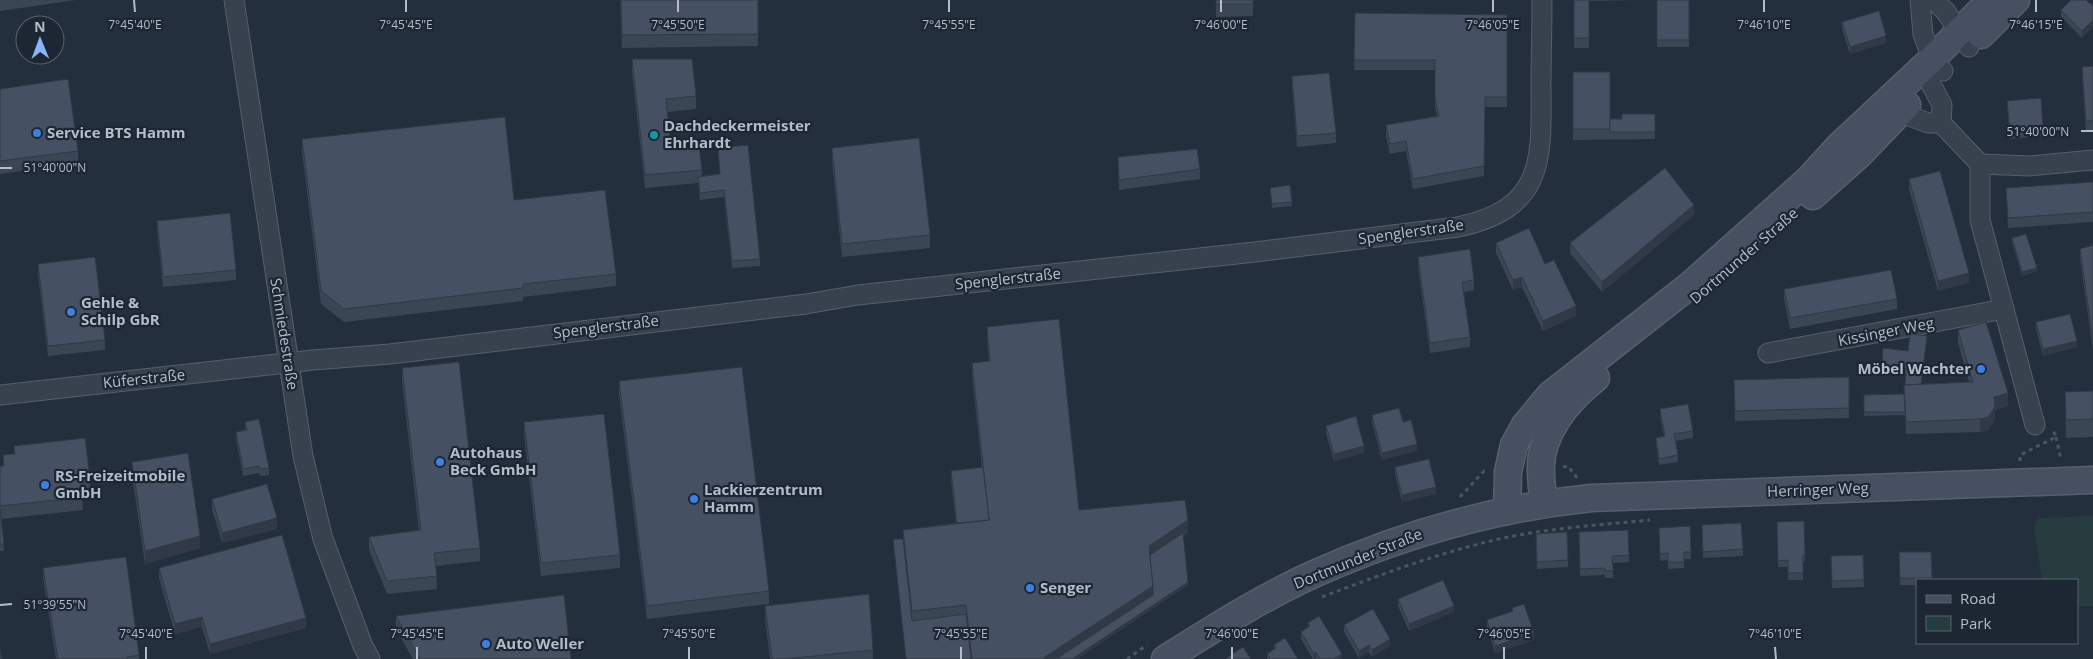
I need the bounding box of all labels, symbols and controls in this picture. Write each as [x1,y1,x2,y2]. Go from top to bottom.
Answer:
north arrow [15,15,65,65]
text: 7°45'40"E [108,16,162,33]
text: 7°45'45"E [379,16,433,33]
text: 7°45'50"E [651,16,705,33]
text: 7°45'55"E [922,16,976,33]
text: 7°46'00"E [1194,16,1248,33]
text: 7°46'05"E [1466,16,1520,33]
text: 7°46'10"E [1737,16,1791,33]
text: 7°46'15"E [2009,16,2063,33]
text: N [34,17,46,36]
place label: Dachdeckermeister Ehrhardt [664,115,811,152]
place label: Service BTS Hamm [47,122,185,142]
text: 51°40'00"N [2007,123,2069,140]
marker: Service BTS Hamm [31,127,43,139]
marker: Dachdeckermeister Ehrhardt [648,129,660,141]
text: 51°40'00"N [24,159,86,176]
street label: Dortmunder Straße [1685,203,1802,308]
street label: Spenglerstraße [1357,214,1465,248]
street label: Spenglerstraße [954,263,1062,294]
street label: Schmiedestraße [266,276,304,391]
place label: Gehle & Schilp GbR [81,292,160,329]
marker: Gehle & Schilp GbR [65,306,77,318]
street label: Spenglerstraße [552,310,660,342]
street label: Kissinger Weg [1836,312,1935,350]
place label: Möbel Wachter [1857,358,1971,378]
marker: Möbel Wachter [1975,363,1987,375]
street label: Küferstraße [102,364,186,392]
place label: Autohaus Beck GmbH [450,442,536,479]
marker: Autohaus Beck GmbH [434,456,446,468]
place label: RS-Freizeitmobile GmbH [55,465,185,502]
street label: Herringer Weg [1767,477,1869,501]
marker: RS-Freizeitmobile GmbH [39,479,51,491]
place label: Lackierzentrum Hamm [704,479,823,516]
marker: Lackierzentrum Hamm [688,493,700,505]
street label: Dortmunder Straße [1290,523,1425,593]
place label: Senger [1040,577,1091,597]
legend [1916,579,2078,644]
marker: Senger [1024,582,1036,594]
text: Road [1960,588,1996,608]
text: 51°39'55"N [24,596,86,613]
text: Park [1960,613,1991,633]
text: 7°45'40"E [119,625,173,642]
text: 7°45'45"E [390,625,444,642]
text: 7°45'50"E [662,625,716,642]
text: 7°45'55"E [934,625,988,642]
text: 7°46'00"E [1205,625,1259,642]
text: 7°46'05"E [1477,625,1531,642]
text: 7°46'10"E [1748,625,1802,642]
place label: Auto Weller [496,633,584,653]
marker: Auto Weller [480,638,492,650]

